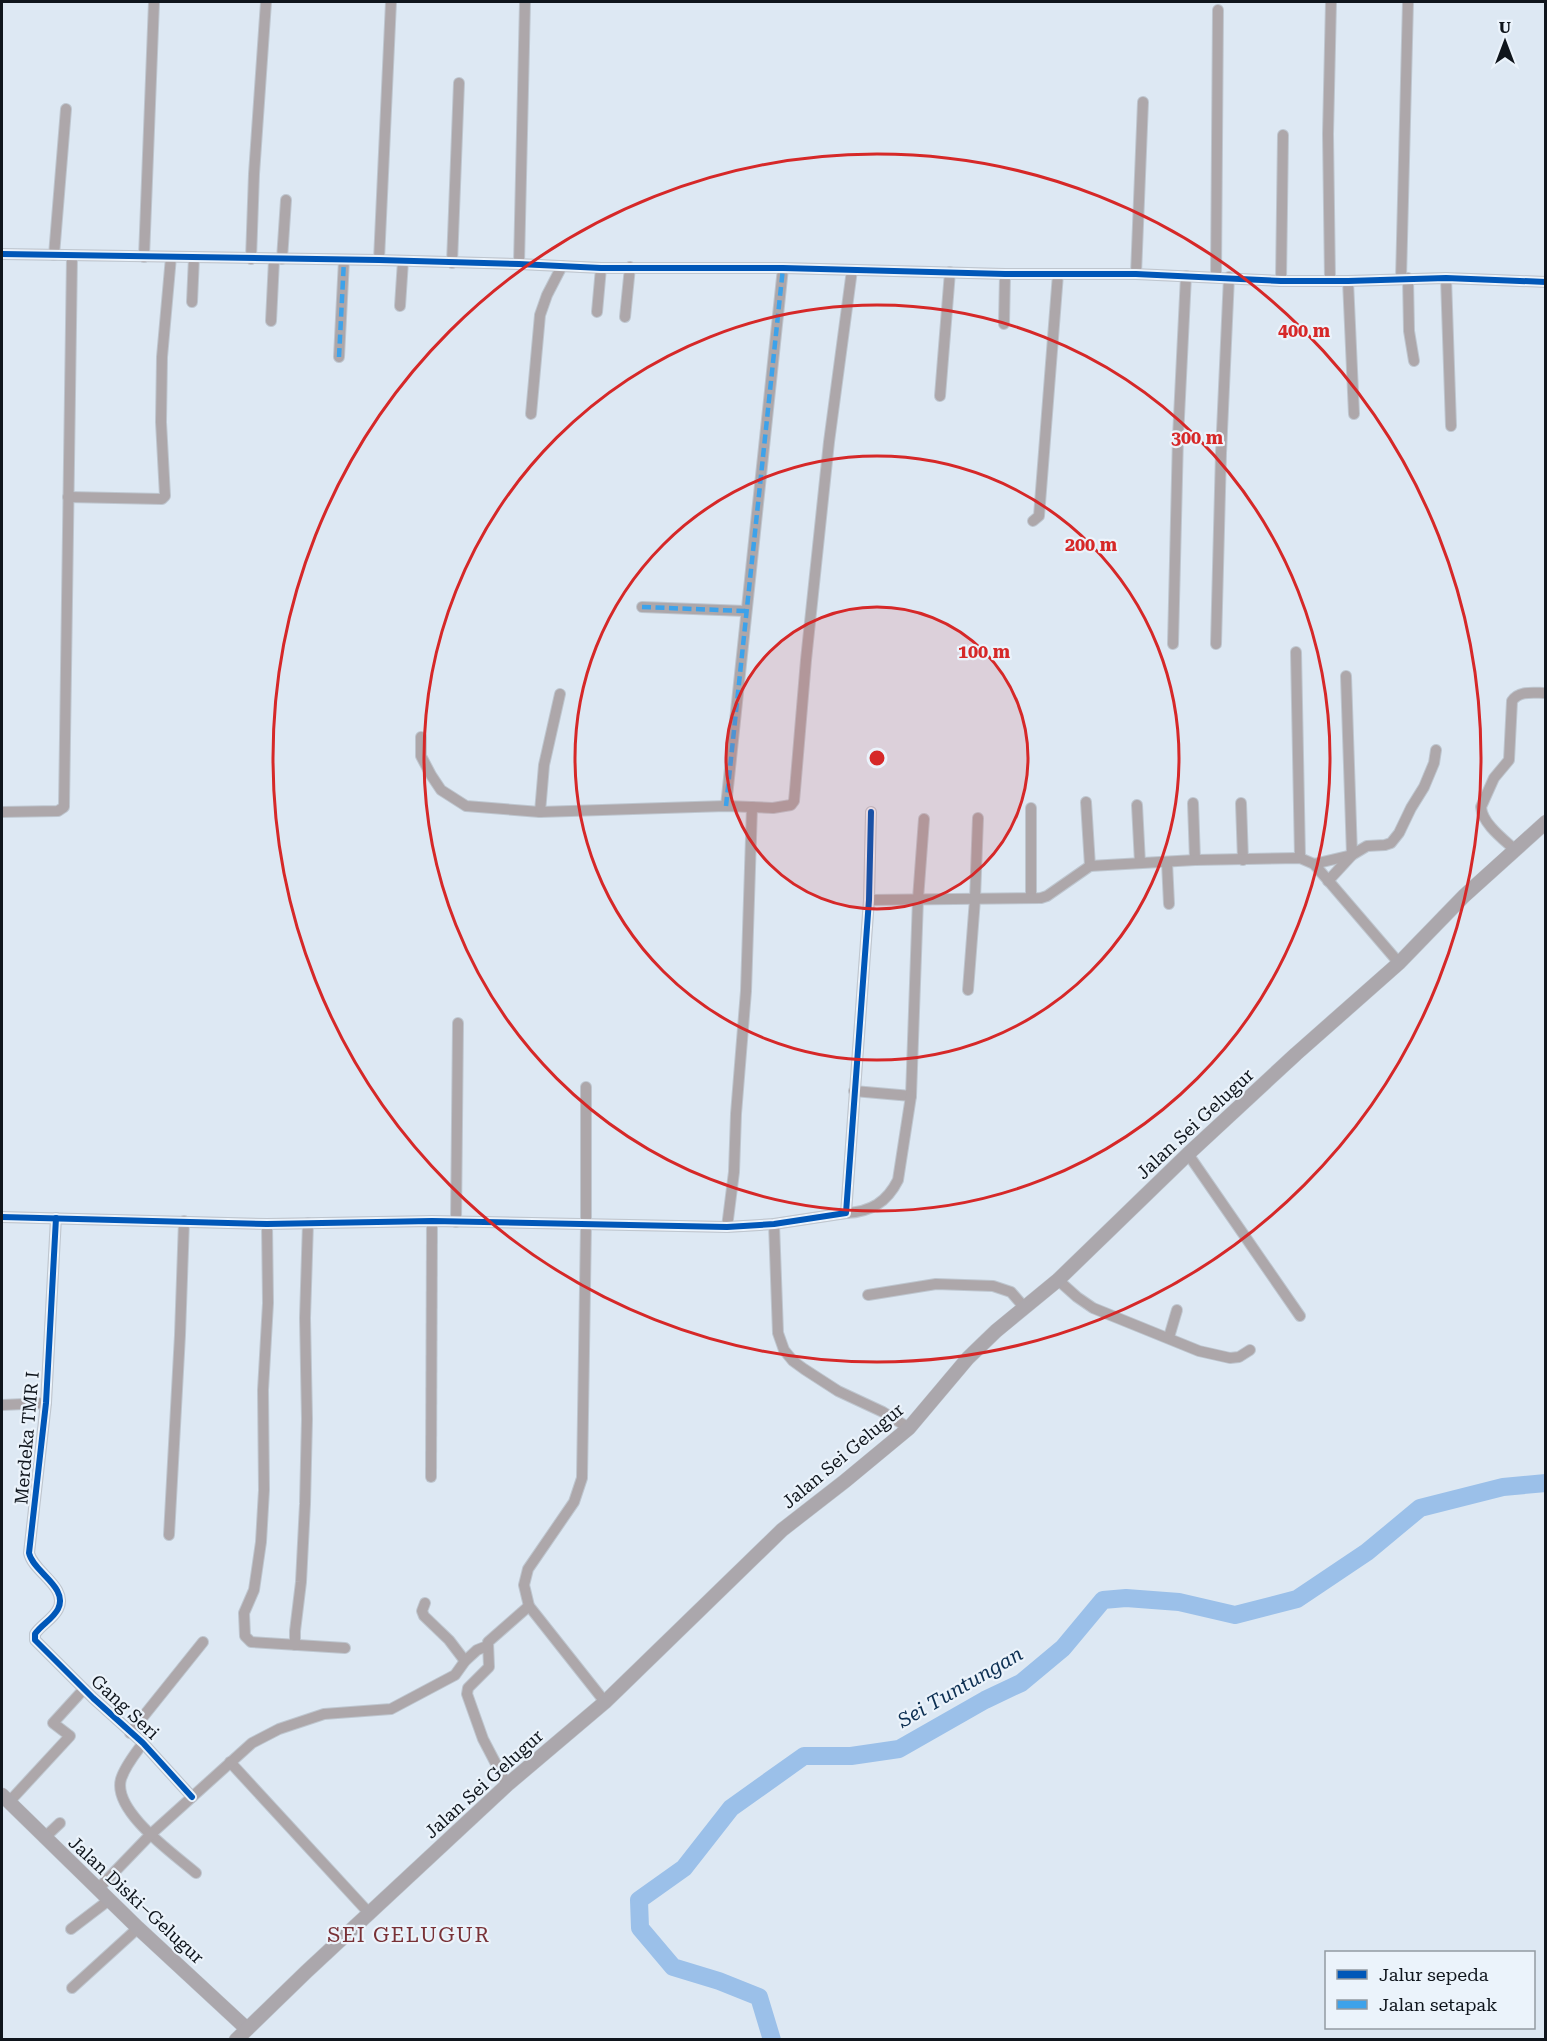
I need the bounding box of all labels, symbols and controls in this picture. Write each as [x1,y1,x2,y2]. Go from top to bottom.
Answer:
north arrow [1475,12,1535,72]
text: U [1499,18,1511,37]
text: 400 m [1278,320,1331,341]
text: 300 m [1171,427,1224,448]
text: 200 m [1065,534,1118,555]
text: 100 m [958,641,1011,662]
centre of rings [867,748,887,768]
street label: Jalan Sei Gelugur [1132,1064,1258,1183]
street label: Merdeka TMR I [10,1371,43,1505]
street label: Jalan Sei Gelugur [778,1399,908,1513]
water label: Sei Tuntungan [892,1641,1027,1733]
street label: Gang Seri [87,1670,164,1743]
street label: Jalan Sei Gelugur [420,1725,547,1842]
street label: Jalan Diski–Gelugur [64,1832,208,1968]
district label: SEI GELUGUR [327,1923,491,1947]
legend [1325,1951,1535,2029]
text: Jalur sepeda [1379,1964,1489,1985]
text: Jalan setapak [1379,1994,1497,2015]

